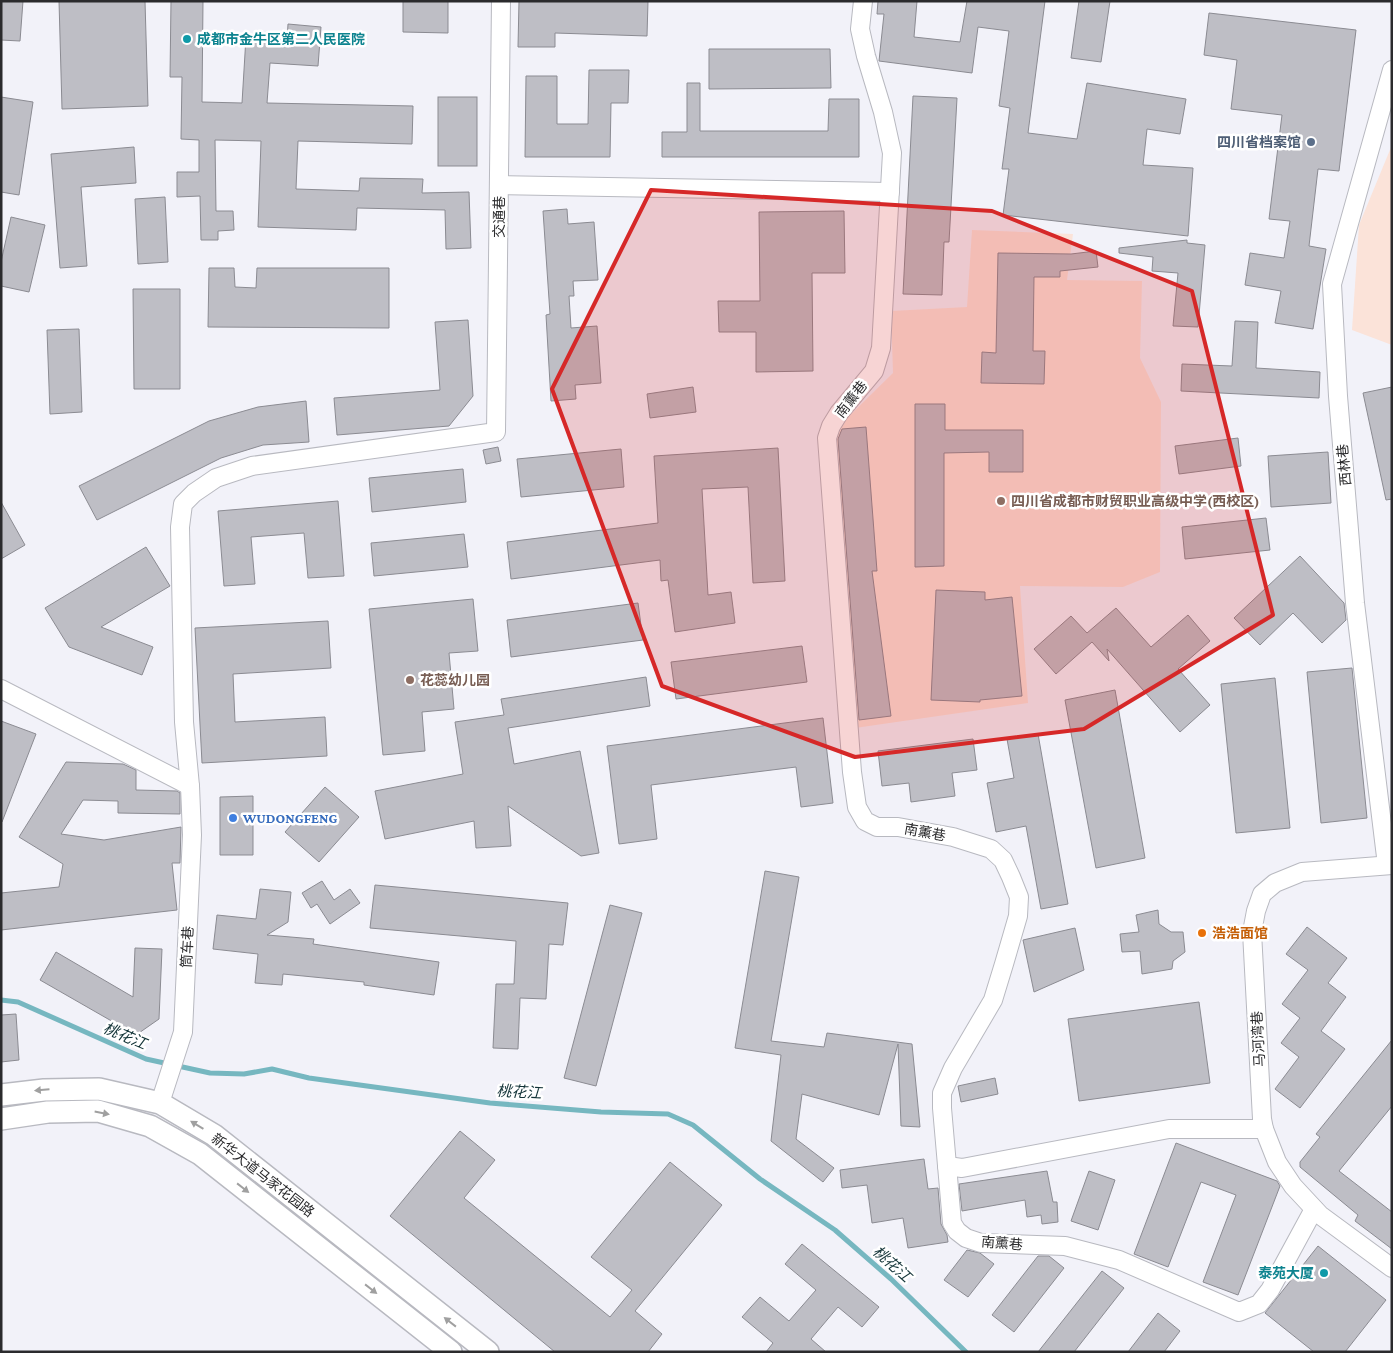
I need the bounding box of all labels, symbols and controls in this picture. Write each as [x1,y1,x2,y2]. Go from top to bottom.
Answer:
place label: 成都市金牛区第二人民医院 [197,31,365,47]
marker: 成都市金牛区第二人民医院 [181,33,193,45]
place label: 四川省档案馆 [1217,134,1301,150]
marker: 四川省档案馆 [1305,136,1317,148]
street label: 交通巷 [491,196,507,238]
street label: 南薰巷 [832,378,870,420]
street label: 西林巷 [1334,443,1354,487]
place label: 四川省成都市财贸职业高级中学(西校区) [1011,493,1260,510]
marker: 四川省成都市财贸职业高级中学(西校区) [995,495,1007,507]
place label: 花蕊幼儿园 [420,672,490,688]
marker: 花蕊幼儿园 [404,674,416,686]
place label: WUDONGFENG [242,810,338,826]
marker: WUDONGFENG [227,812,239,824]
street label: 南薰巷 [903,820,947,844]
place label: 浩浩面馆 [1212,925,1268,941]
street label: 筒车巷 [178,926,196,968]
marker: 浩浩面馆 [1196,927,1208,939]
street label: 马河湾巷 [1249,1011,1267,1067]
water label: 桃花江 [101,1020,151,1053]
water label: 桃花江 [496,1083,544,1101]
one-way arrow [34,1087,50,1095]
one-way arrow [94,1110,110,1118]
one-way arrow [190,1121,204,1130]
street label: 新华大道马家花园路 [208,1130,318,1220]
one-way arrow [236,1183,250,1193]
street label: 南薰巷 [980,1233,1024,1253]
water label: 桃花江 [870,1243,916,1286]
place label: 泰苑大厦 [1258,1265,1314,1281]
marker: 泰苑大厦 [1318,1267,1330,1279]
one-way arrow [364,1283,377,1294]
one-way arrow [443,1316,456,1327]

